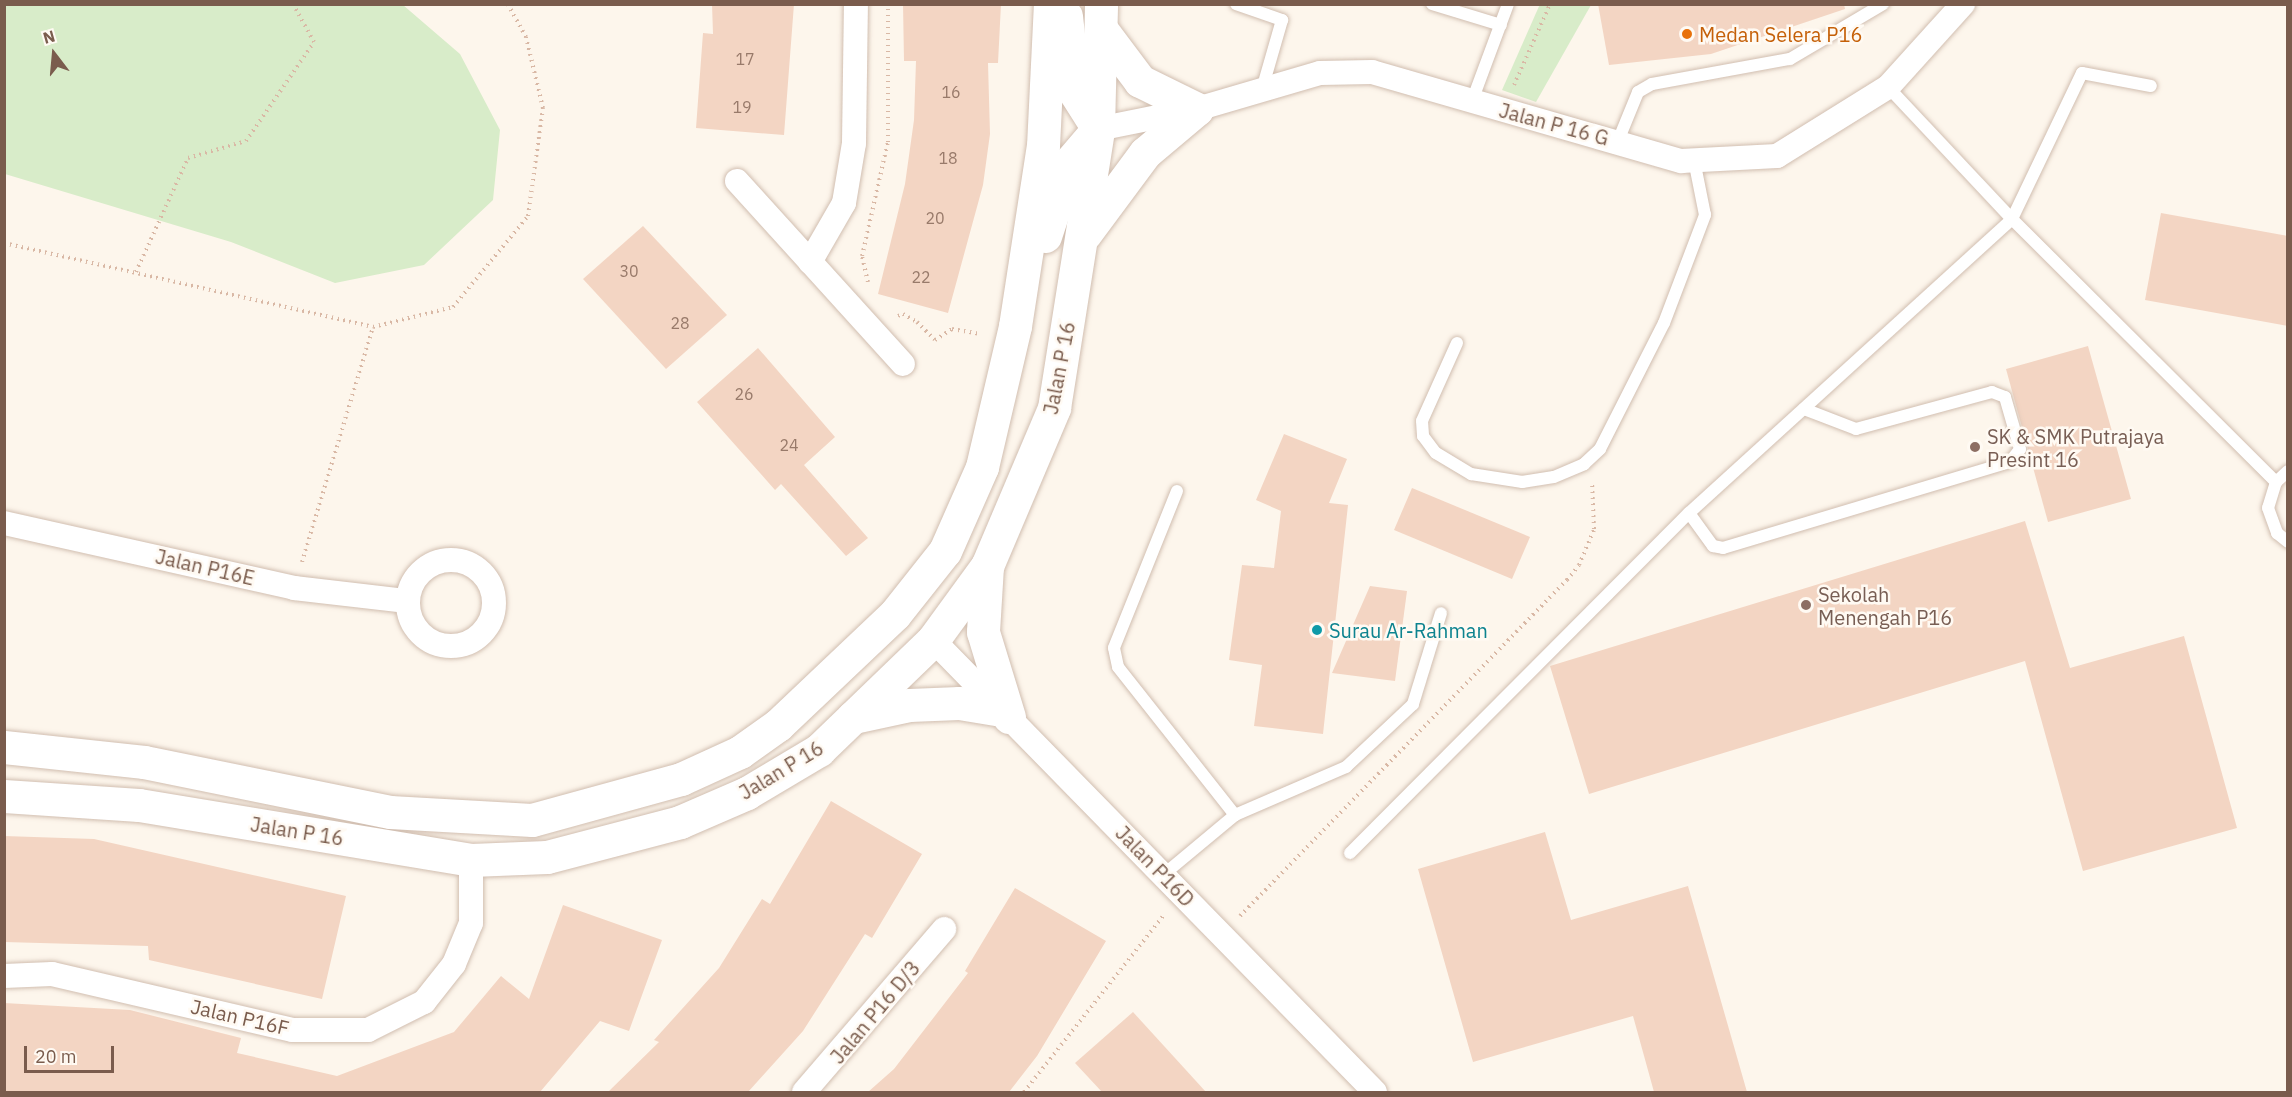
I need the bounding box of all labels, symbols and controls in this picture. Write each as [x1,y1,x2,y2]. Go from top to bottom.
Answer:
place label: Medan Selera P16 [1699,22,1862,46]
north arrow [24,24,84,84]
text: N [41,25,57,48]
marker: Medan Selera P16 [1680,27,1694,41]
house number: 17 [735,49,755,69]
house number: 16 [941,82,961,102]
house number: 19 [732,97,752,117]
street label: Jalan P 16 G [1497,98,1611,150]
house number: 18 [938,148,958,168]
house number: 20 [925,208,945,228]
house number: 30 [619,261,639,281]
house number: 22 [911,267,931,287]
house number: 28 [670,313,690,333]
street label: Jalan P 16 [1038,320,1080,416]
house number: 26 [734,384,754,404]
place label: SK & SMK Putrajaya Presint 16 [1987,424,2164,471]
house number: 24 [779,435,799,455]
marker: SK & SMK Putrajaya Presint 16 [1968,440,1982,454]
street label: Jalan P16E [153,544,257,590]
place label: Sekolah Menengah P16 [1818,582,1952,629]
marker: Sekolah Menengah P16 [1799,598,1813,612]
place label: Surau Ar-Rahman [1329,618,1488,642]
marker: Surau Ar-Rahman [1310,623,1324,637]
street label: Jalan P 16 [735,736,827,804]
street label: Jalan P 16 [249,812,345,850]
street label: Jalan P16D [1111,821,1199,911]
street label: Jalan P16 D/3 [825,956,925,1068]
street label: Jalan P16F [188,994,292,1040]
scale bar [27,1034,117,1072]
text: 20 m [35,1045,77,1068]

